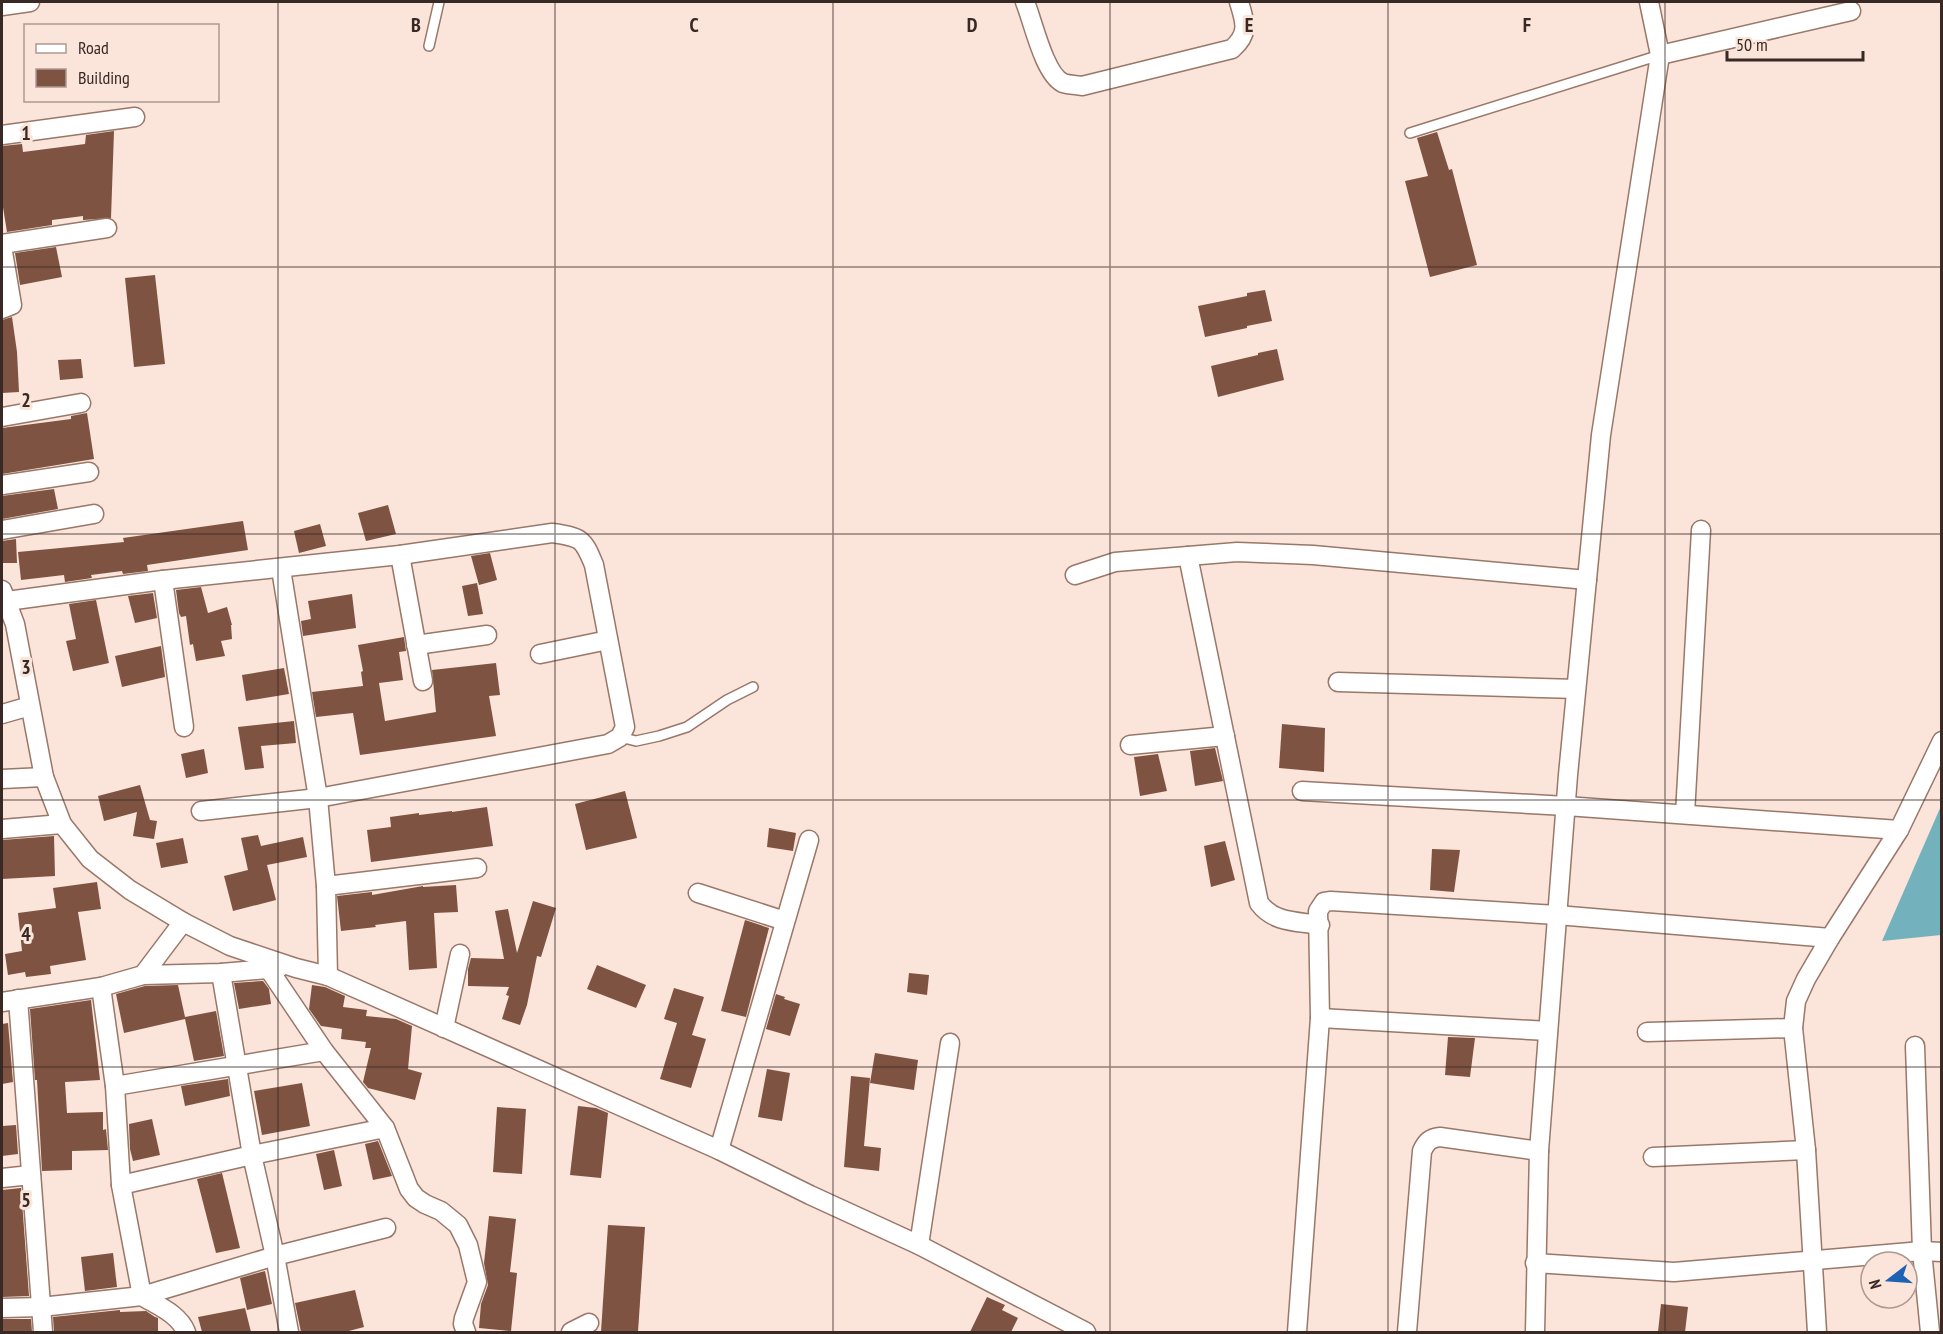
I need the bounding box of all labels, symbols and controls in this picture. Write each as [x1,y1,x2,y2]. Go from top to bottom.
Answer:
text: B [411,12,421,38]
text: C [689,12,699,38]
text: D [967,12,978,38]
text: E [1245,12,1253,38]
text: F [1523,12,1531,38]
legend [24,24,219,102]
scale bar [1727,24,1864,62]
text: 50 m [1736,33,1768,56]
text: Road [78,36,109,59]
text: Building [78,66,130,89]
text: 1 [21,120,31,146]
text: 2 [21,387,31,413]
text: 3 [21,654,31,680]
text: 4 [21,921,31,947]
text: 5 [21,1187,31,1213]
north arrow [1859,1250,1919,1310]
text: N [1864,1277,1885,1291]

